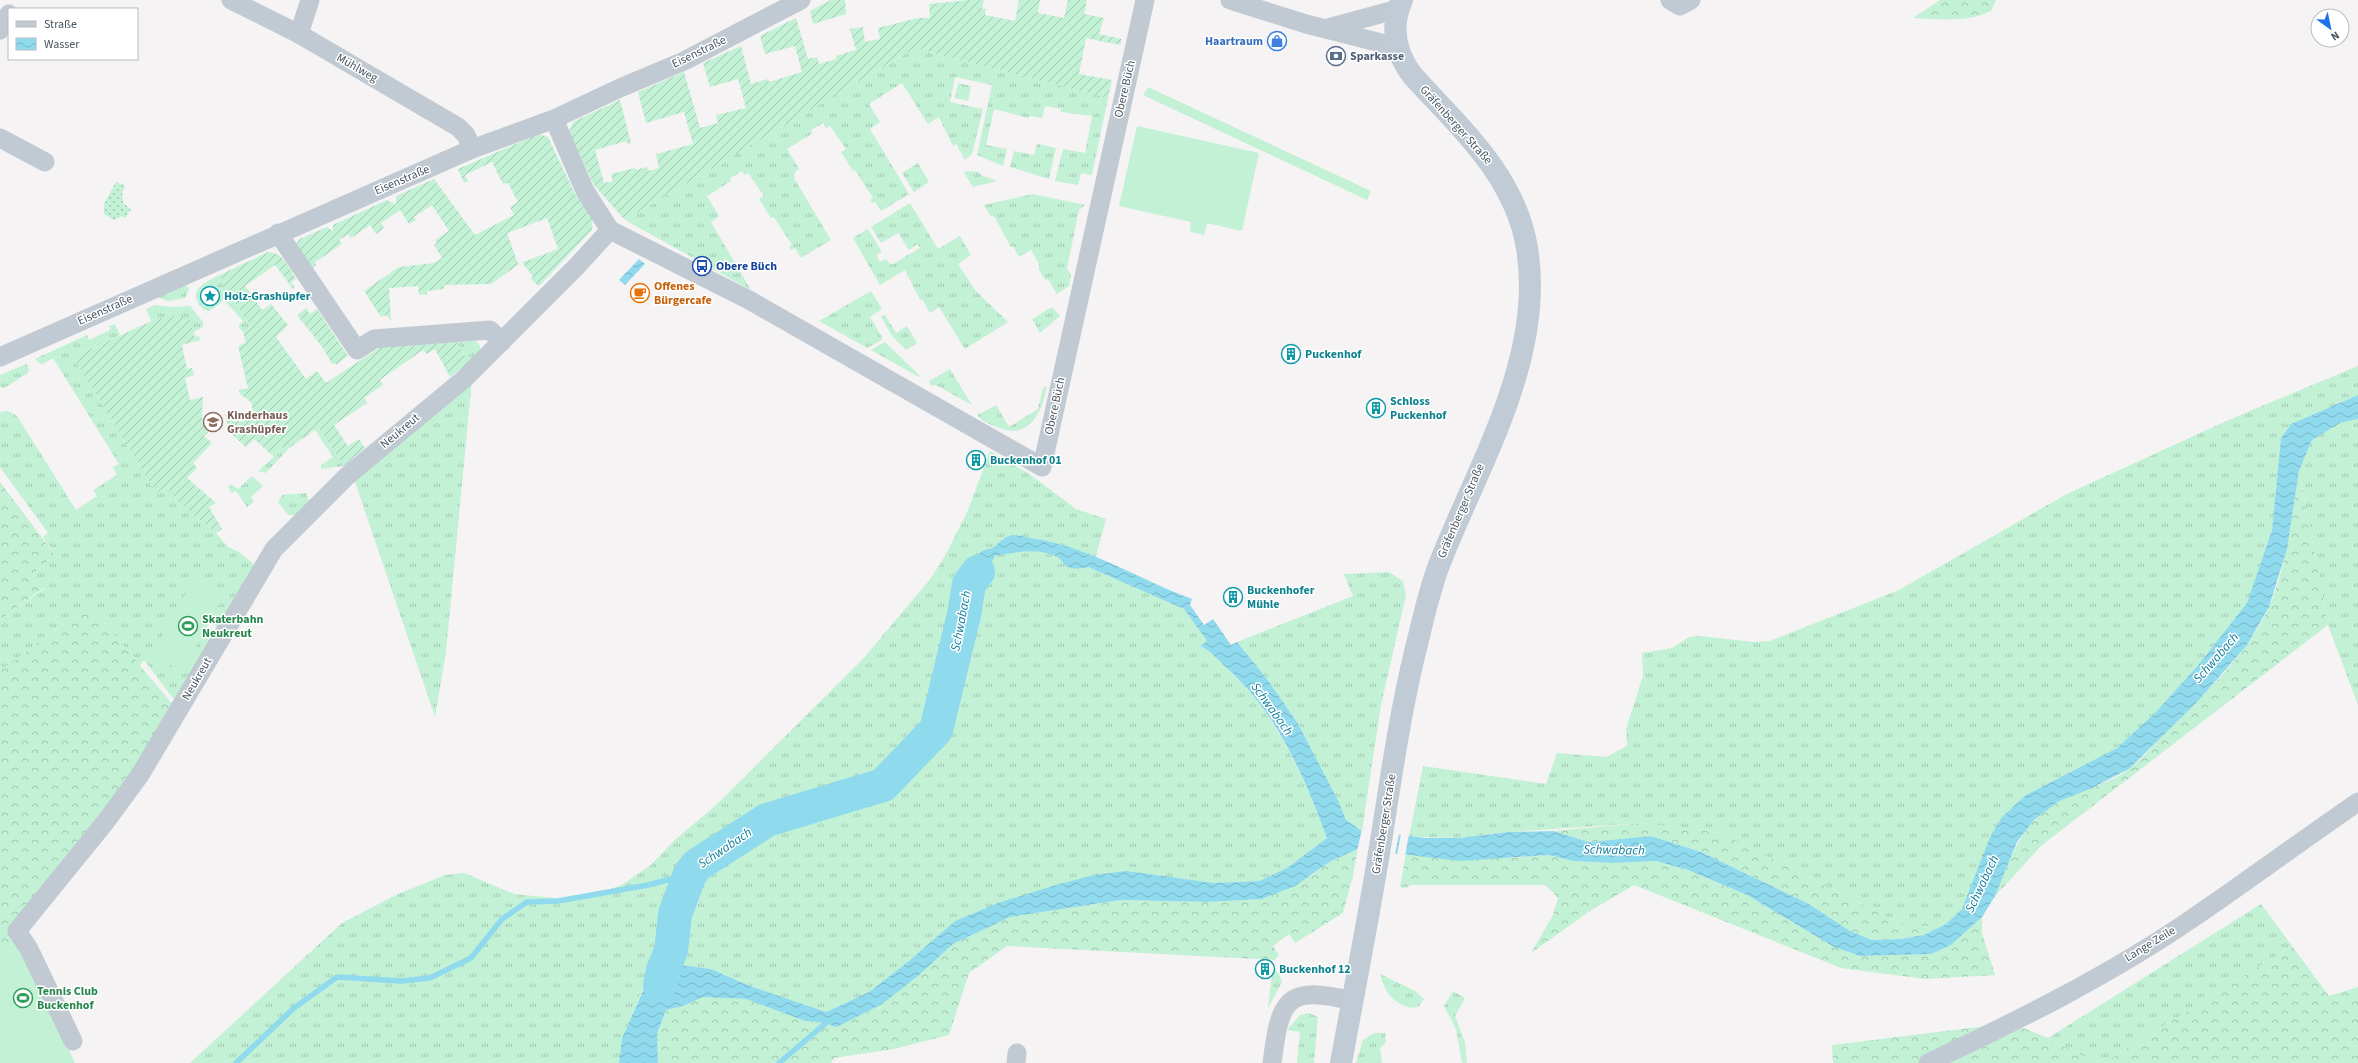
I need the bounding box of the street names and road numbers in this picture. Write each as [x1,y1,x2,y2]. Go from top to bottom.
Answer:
street label: Eisenstraße [669,32,729,72]
street label: Mühlweg [333,49,381,87]
street label: Obere Büch [1110,59,1140,119]
street label: Gräfenberger Straße [1416,82,1496,168]
street label: Eisenstraße [372,161,432,199]
street label: Eisenstraße [75,290,135,330]
street label: Obere Büch [1041,376,1069,436]
street label: Neukreut [377,409,423,453]
street label: Gräfenberger Straße [1433,461,1489,561]
street label: Neukreut [178,654,216,704]
street label: Gräfenberger Straße [1368,773,1400,875]
street label: Lange Zeile [2121,922,2179,966]

